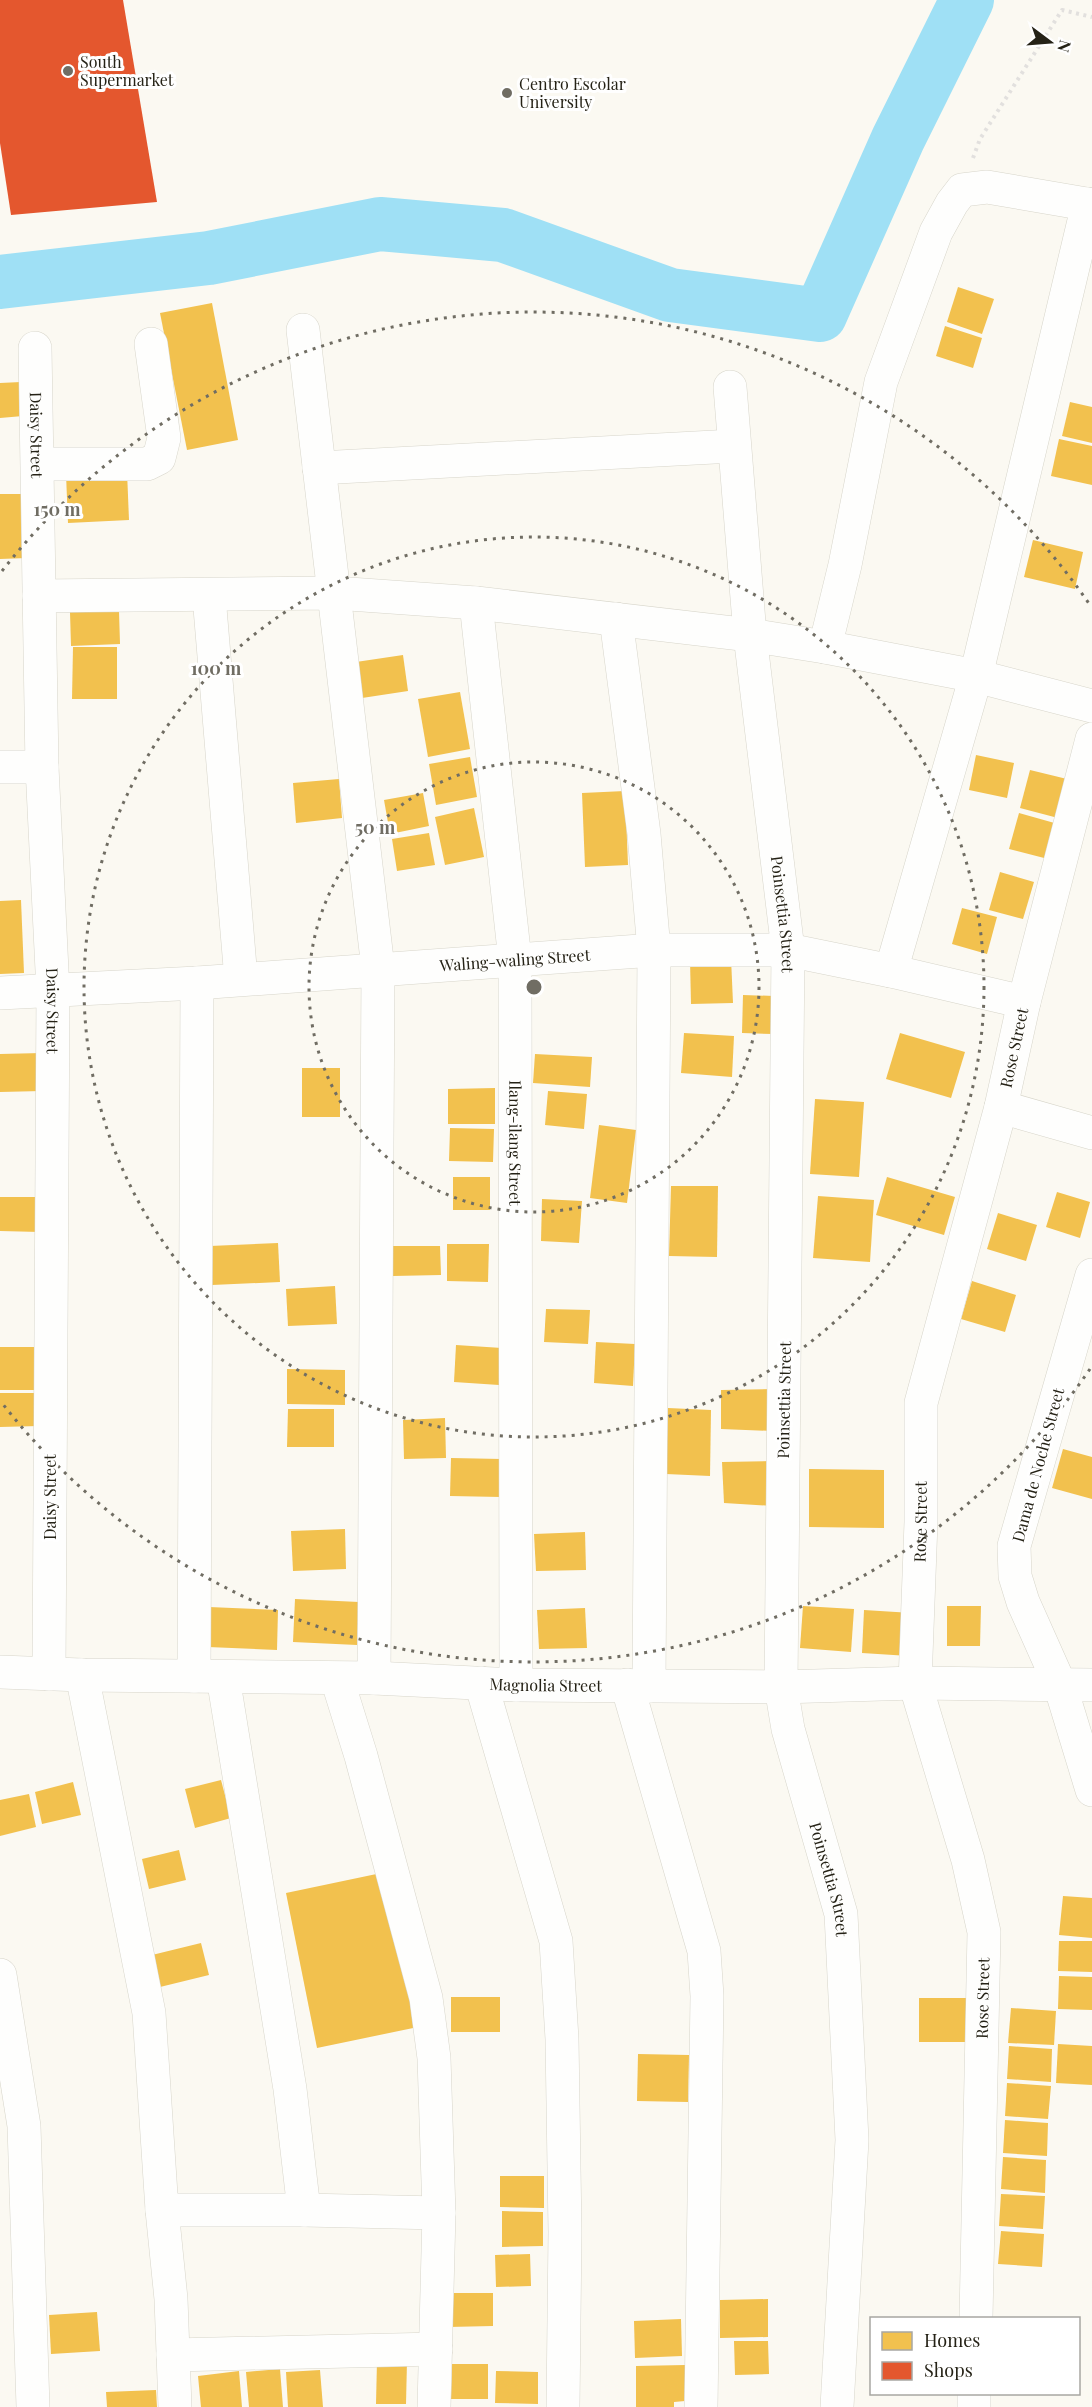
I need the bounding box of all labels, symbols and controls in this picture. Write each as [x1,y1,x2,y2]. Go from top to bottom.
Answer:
north arrow [1020,12,1080,72]
text: N [1053,38,1077,55]
place label: South Supermarket [80,51,174,90]
marker: South Supermarket [61,64,75,78]
place label: Centro Escolar University [519,73,626,112]
marker: Centro Escolar University [500,86,514,100]
street label: Daisy Street [26,392,48,478]
text: 150 m [33,497,81,521]
text: 100 m [191,656,242,680]
text: 50 m [355,815,396,839]
street label: Poinsettia Street [767,854,799,973]
street label: Waling-waling Street [438,944,591,976]
street label: Daisy Street [42,967,64,1054]
centre of rings [524,977,544,997]
street label: Rose Street [995,1005,1033,1090]
street label: Ilang-ilang Street [505,1080,526,1206]
street label: Poinsettia Street [772,1341,795,1459]
street label: Dama de Noche Street [1007,1385,1068,1544]
street label: Daisy Street [39,1454,60,1540]
street label: Rose Street [909,1481,931,1563]
street label: Magnolia Street [489,1673,602,1696]
street label: Poinsettia Street [805,1820,853,1937]
street label: Rose Street [971,1957,993,2039]
legend [870,2317,1080,2395]
text: Homes [924,2328,980,2352]
text: Shops [924,2358,973,2382]

